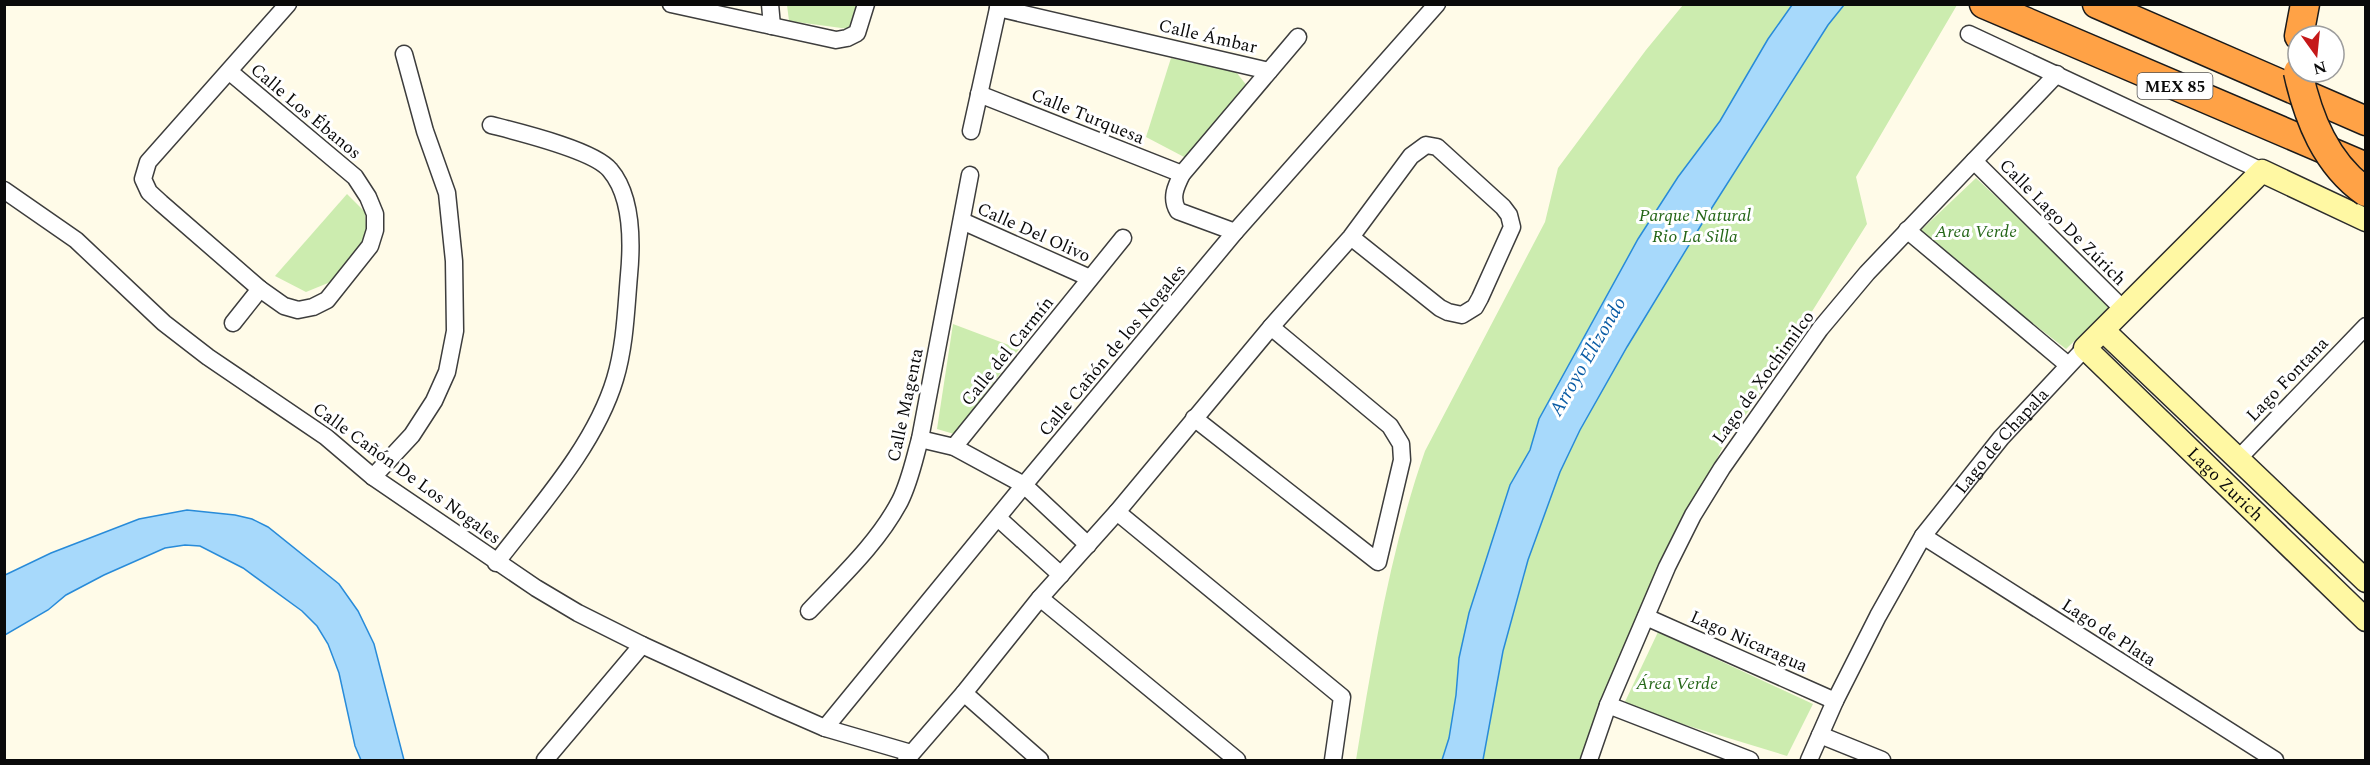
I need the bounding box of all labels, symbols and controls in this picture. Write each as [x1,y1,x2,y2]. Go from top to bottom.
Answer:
street label: Calle Ámbar [1156,12,1260,61]
north arrow [2286,24,2346,84]
text: N [2310,54,2329,81]
street label: Calle Los Ébanos [244,57,367,166]
road number: MEX 85 [2138,73,2212,99]
street label: Calle Turquesa [1027,81,1149,152]
street label: Calle Lago De Zúrich [1993,153,2132,292]
street label: Calle Del Olivo [973,195,1095,270]
park label: Parque Natural Rio La Silla [1639,202,1752,250]
park label: Area Verde [1934,218,2017,245]
street label: Calle Cañón de los Nogales [1032,258,1193,442]
street label: Calle del Carmín [955,290,1060,412]
water label: Arroyo Elizondo [1541,291,1634,423]
street label: Lago de Xochimilco [1706,305,1821,450]
street label: Lago Fontana [2240,331,2335,428]
street label: Calle Magenta [880,346,931,464]
street label: Lago de Chapala [1948,382,2055,500]
street label: Calle Cañón De Los Nogales [307,396,507,551]
street label: Lago Zurich [2181,441,2270,528]
street label: Lago de Plata [2056,592,2162,673]
street label: Lago Nicaragua [1686,603,1812,680]
park label: Área Verde [1635,670,1718,697]

